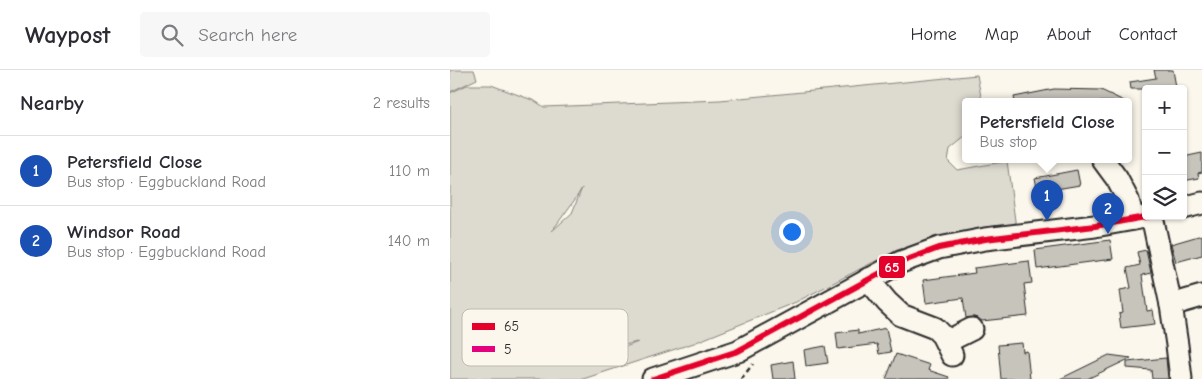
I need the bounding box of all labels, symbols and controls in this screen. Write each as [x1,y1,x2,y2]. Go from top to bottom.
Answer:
search box [140,12,490,57]
text: Waypost [25,21,110,49]
icon: search [158,21,186,49]
text: Search here [198,24,297,46]
text: Home [910,24,957,45]
text: Map [985,24,1019,45]
text: About [1047,24,1091,45]
text: Contact [1119,24,1177,45]
map controls [1142,85,1187,220]
button: + [1142,85,1187,130]
text: Nearby [20,91,84,115]
text: 2 results [373,94,430,112]
popup [962,98,1132,163]
text: Petersfield Close [979,111,1115,133]
button: − [1142,130,1187,175]
text: Bus stop [979,133,1037,151]
text: Petersfield Close [67,151,202,173]
text: 1 [33,162,39,180]
text: 110 m [389,162,430,180]
text: Bus stop · Eggbuckland Road [67,173,266,191]
button: layers [1142,175,1187,220]
pin: 1 [1031,180,1063,221]
pin: 2 [1092,193,1124,234]
your location [779,219,805,245]
text: Windsor Road [67,221,181,243]
text: 2 [32,232,40,250]
text: 140 m [388,232,430,250]
text: Bus stop · Eggbuckland Road [67,243,266,261]
line badge: 65 [878,255,906,279]
text: 65 [885,259,899,276]
legend [462,309,628,366]
text: 65 [504,318,519,335]
text: 5 [504,341,512,358]

